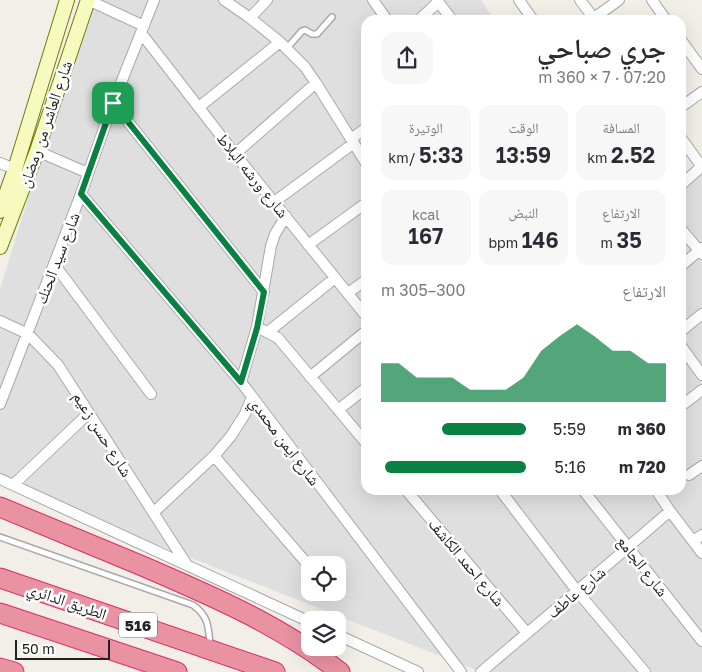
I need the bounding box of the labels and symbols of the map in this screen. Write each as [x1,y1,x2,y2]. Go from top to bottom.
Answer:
street label: شارع العاشر من رمضان [14,58,77,191]
pin [92,82,134,124]
street label: شارع ورشه البلاط [212,128,293,222]
street label: شارع سيد الحنك [30,209,85,307]
street label: شارع حسن زعيم [68,388,137,481]
street label: شارع ايمن محمدي [243,393,325,491]
street label: شارع احمد الكاشف [424,514,510,611]
street label: شارع الجامع [612,532,673,601]
street label: شارع عاطف [543,562,610,623]
street label: الطريق الدائري [24,578,109,627]
road number: 516 [119,612,157,638]
scale bar [15,637,110,660]

